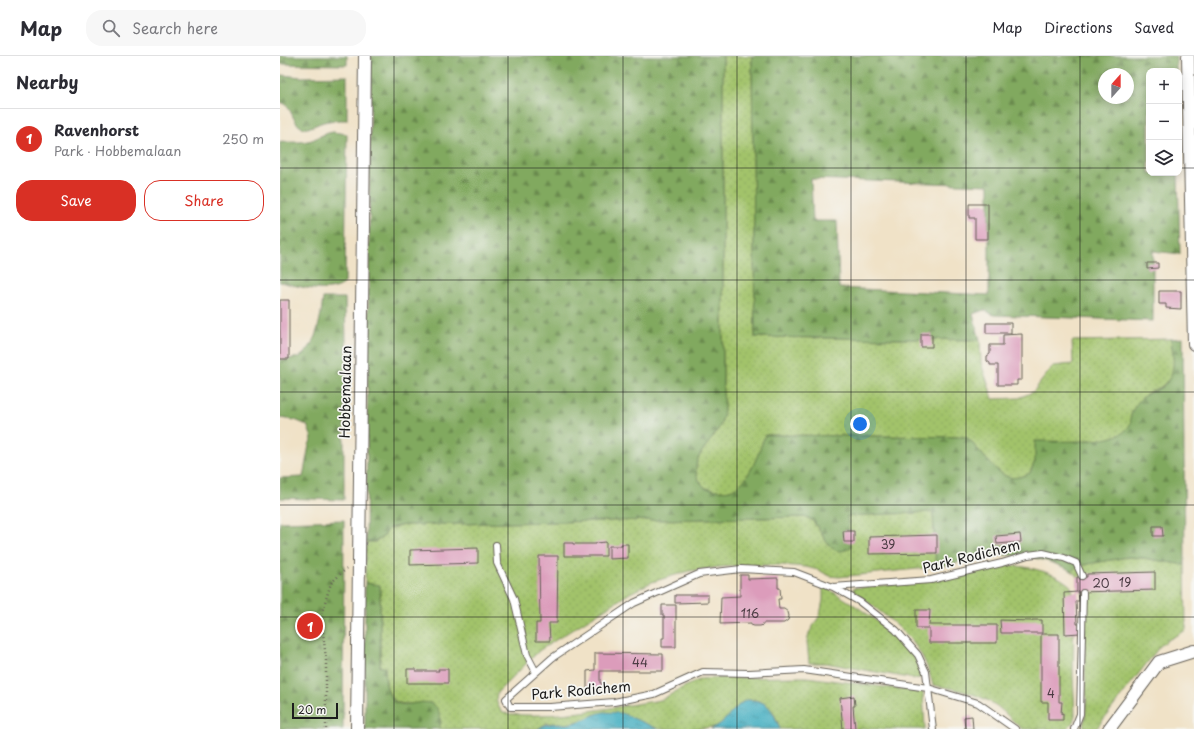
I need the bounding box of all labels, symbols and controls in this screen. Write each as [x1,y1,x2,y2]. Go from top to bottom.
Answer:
search box [86,10,366,46]
text: Map [20,14,62,42]
text: Search here [132,16,218,39]
icon: search [100,17,122,39]
text: Map [992,17,1022,38]
text: Directions [1044,17,1112,38]
text: Saved [1134,17,1174,38]
north arrow [1098,68,1134,104]
map controls [1146,68,1182,176]
button: + [1146,68,1182,104]
text: Nearby [16,69,78,95]
button: − [1146,104,1182,140]
text: Ravenhorst [54,118,139,141]
text: 1 [26,129,32,148]
text: 250 m [222,129,264,148]
button: layers [1146,140,1182,176]
text: Park · Hobbemalaan [54,141,181,160]
button: Save [16,180,136,221]
button: Share [144,180,264,221]
street label: Hobbemalaan [334,345,356,439]
your location [850,414,870,434]
street label: Park Rodichem [920,534,1022,578]
house number: 39 [881,535,895,553]
house number: 19 [1119,573,1131,591]
house number: 20 [1092,574,1110,592]
house number: 116 [741,604,759,622]
pin: 1 [297,611,323,641]
house number: 44 [632,653,648,671]
street label: Park Rodichem [530,675,632,705]
house number: 4 [1047,684,1055,702]
scale bar [292,701,338,720]
text: 20 m [298,701,326,718]

